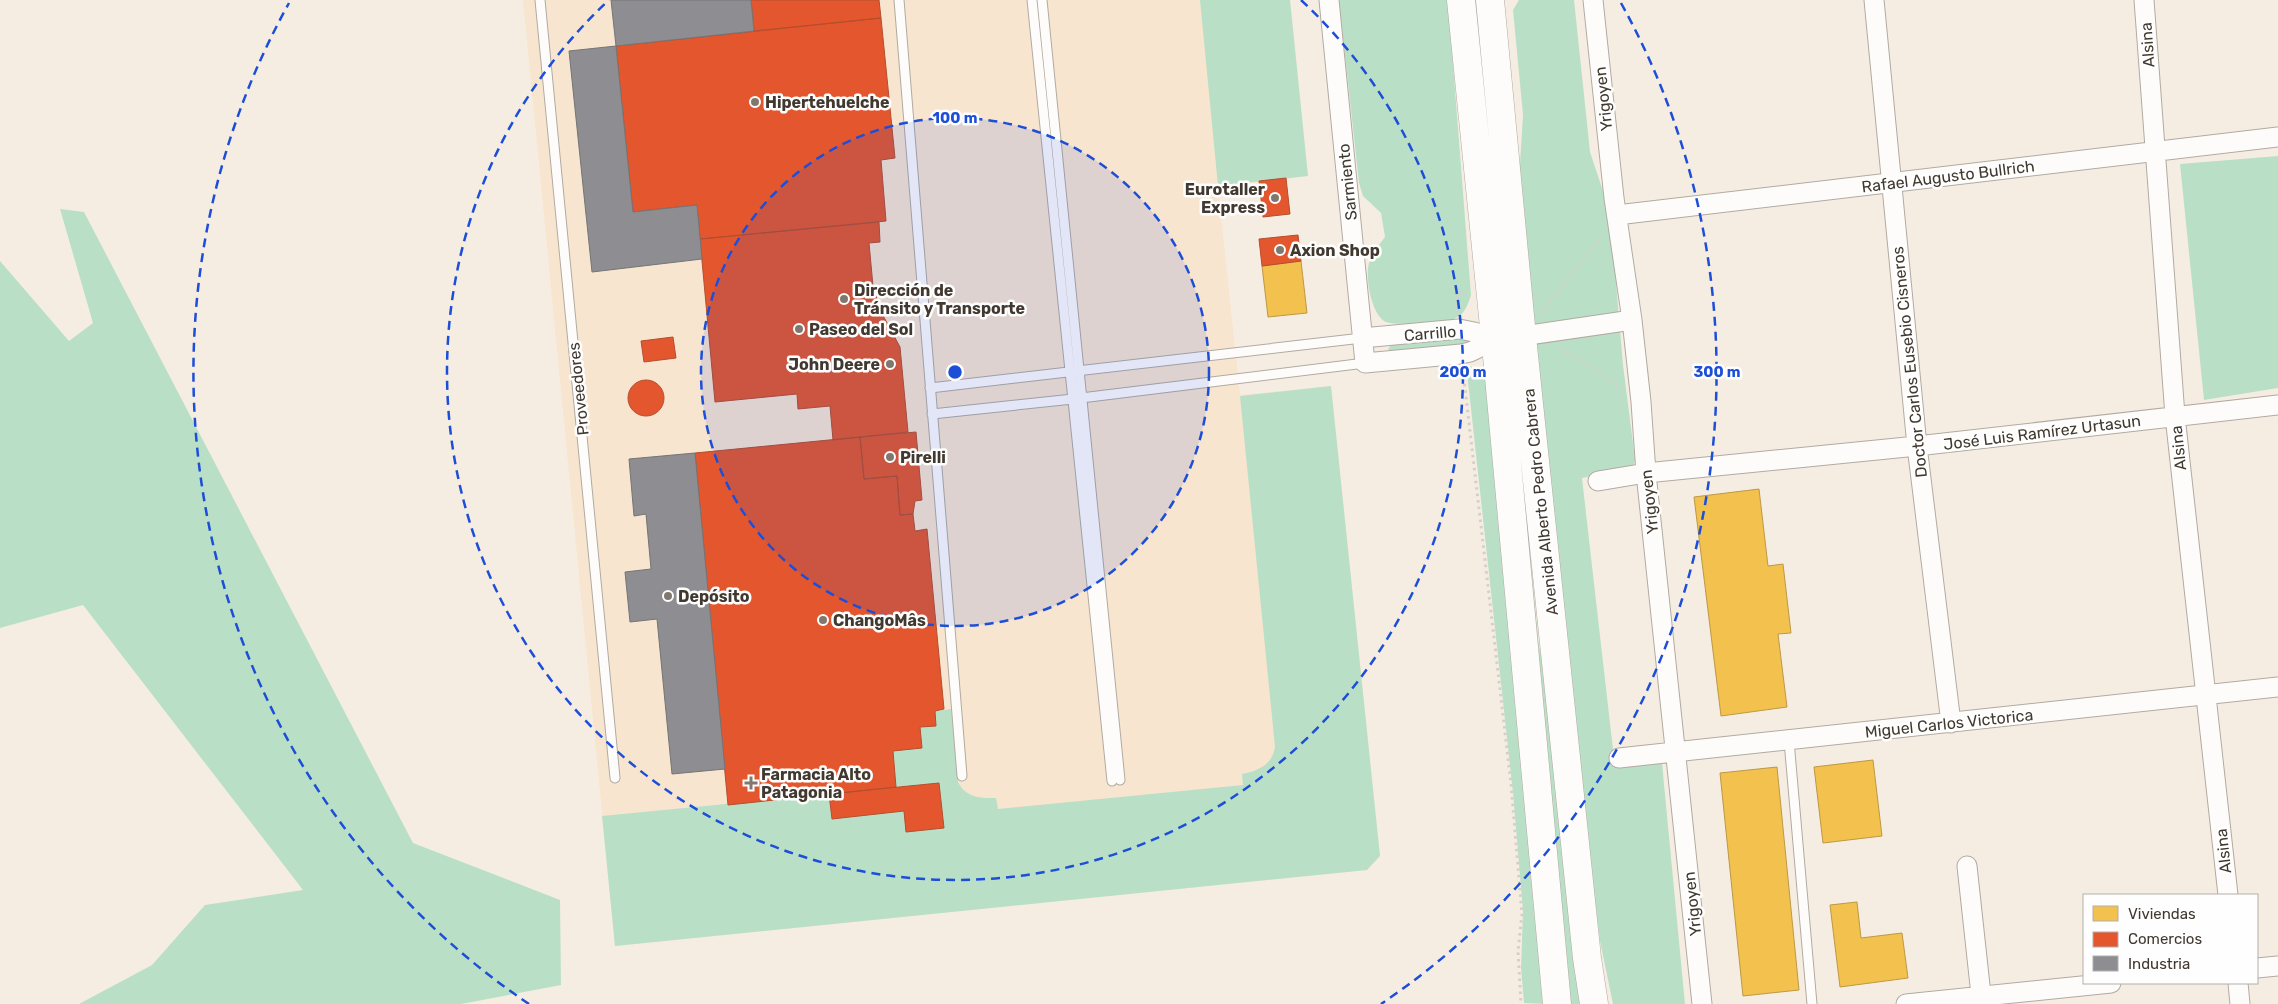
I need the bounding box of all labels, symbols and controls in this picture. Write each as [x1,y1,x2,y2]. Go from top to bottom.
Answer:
street label: Alsina [2136,22,2159,68]
street label: Yrigoyen [1591,66,1616,132]
place label: Hipertehuelche [765,93,889,112]
marker: Hipertehuelche [749,96,761,108]
text: 100 m [933,109,977,127]
street label: Sarmiento [1334,143,1361,221]
street label: Rafael Augusto Bullrich [1861,156,2036,197]
place label: Eurotaller Express [1185,180,1266,217]
marker: Eurotaller Express [1269,192,1281,204]
place label: Axion Shop [1290,241,1380,260]
marker: Axion Shop [1274,244,1286,256]
street label: Doctor Carlos Eusebio Cisneros [1888,245,1931,478]
place label: Dirección de Tránsito y Transporte [854,281,1025,318]
marker: Dirección de Tránsito y Transporte [838,293,850,305]
place label: Paseo del Sol [809,320,913,339]
street label: Carrillo [1403,322,1457,345]
marker: Paseo del Sol [793,323,805,335]
street label: Proveedores [564,342,593,436]
place label: John Deere [788,355,880,374]
marker: John Deere [884,358,896,370]
centre of rings [946,363,964,381]
text: 200 m [1439,363,1487,381]
text: 300 m [1693,363,1741,381]
street label: Avenida Alberto Pedro Cabrera [1519,388,1562,616]
street label: José Luis Ramírez Urtasun [1942,411,2142,454]
street label: Alsina [2167,424,2190,471]
place label: Pirelli [900,448,946,467]
marker: Pirelli [884,451,896,463]
street label: Yrigoyen [1637,469,1662,535]
place label: Depósito [678,587,750,606]
marker: Depósito [662,590,674,602]
place label: ChangoMâs [833,611,926,630]
marker: ChangoMâs [817,614,829,626]
street label: Miguel Carlos Victorica [1864,705,2034,742]
place label: Farmacia Alto Patagonia [761,765,871,802]
marker: Farmacia Alto Patagonia [745,777,757,789]
street label: Alsina [2212,827,2235,874]
street label: Yrigoyen [1680,871,1705,937]
legend [2083,894,2258,984]
text: Viviendas [2128,905,2196,923]
text: Comercios [2128,930,2202,948]
text: Industria [2128,955,2190,973]

